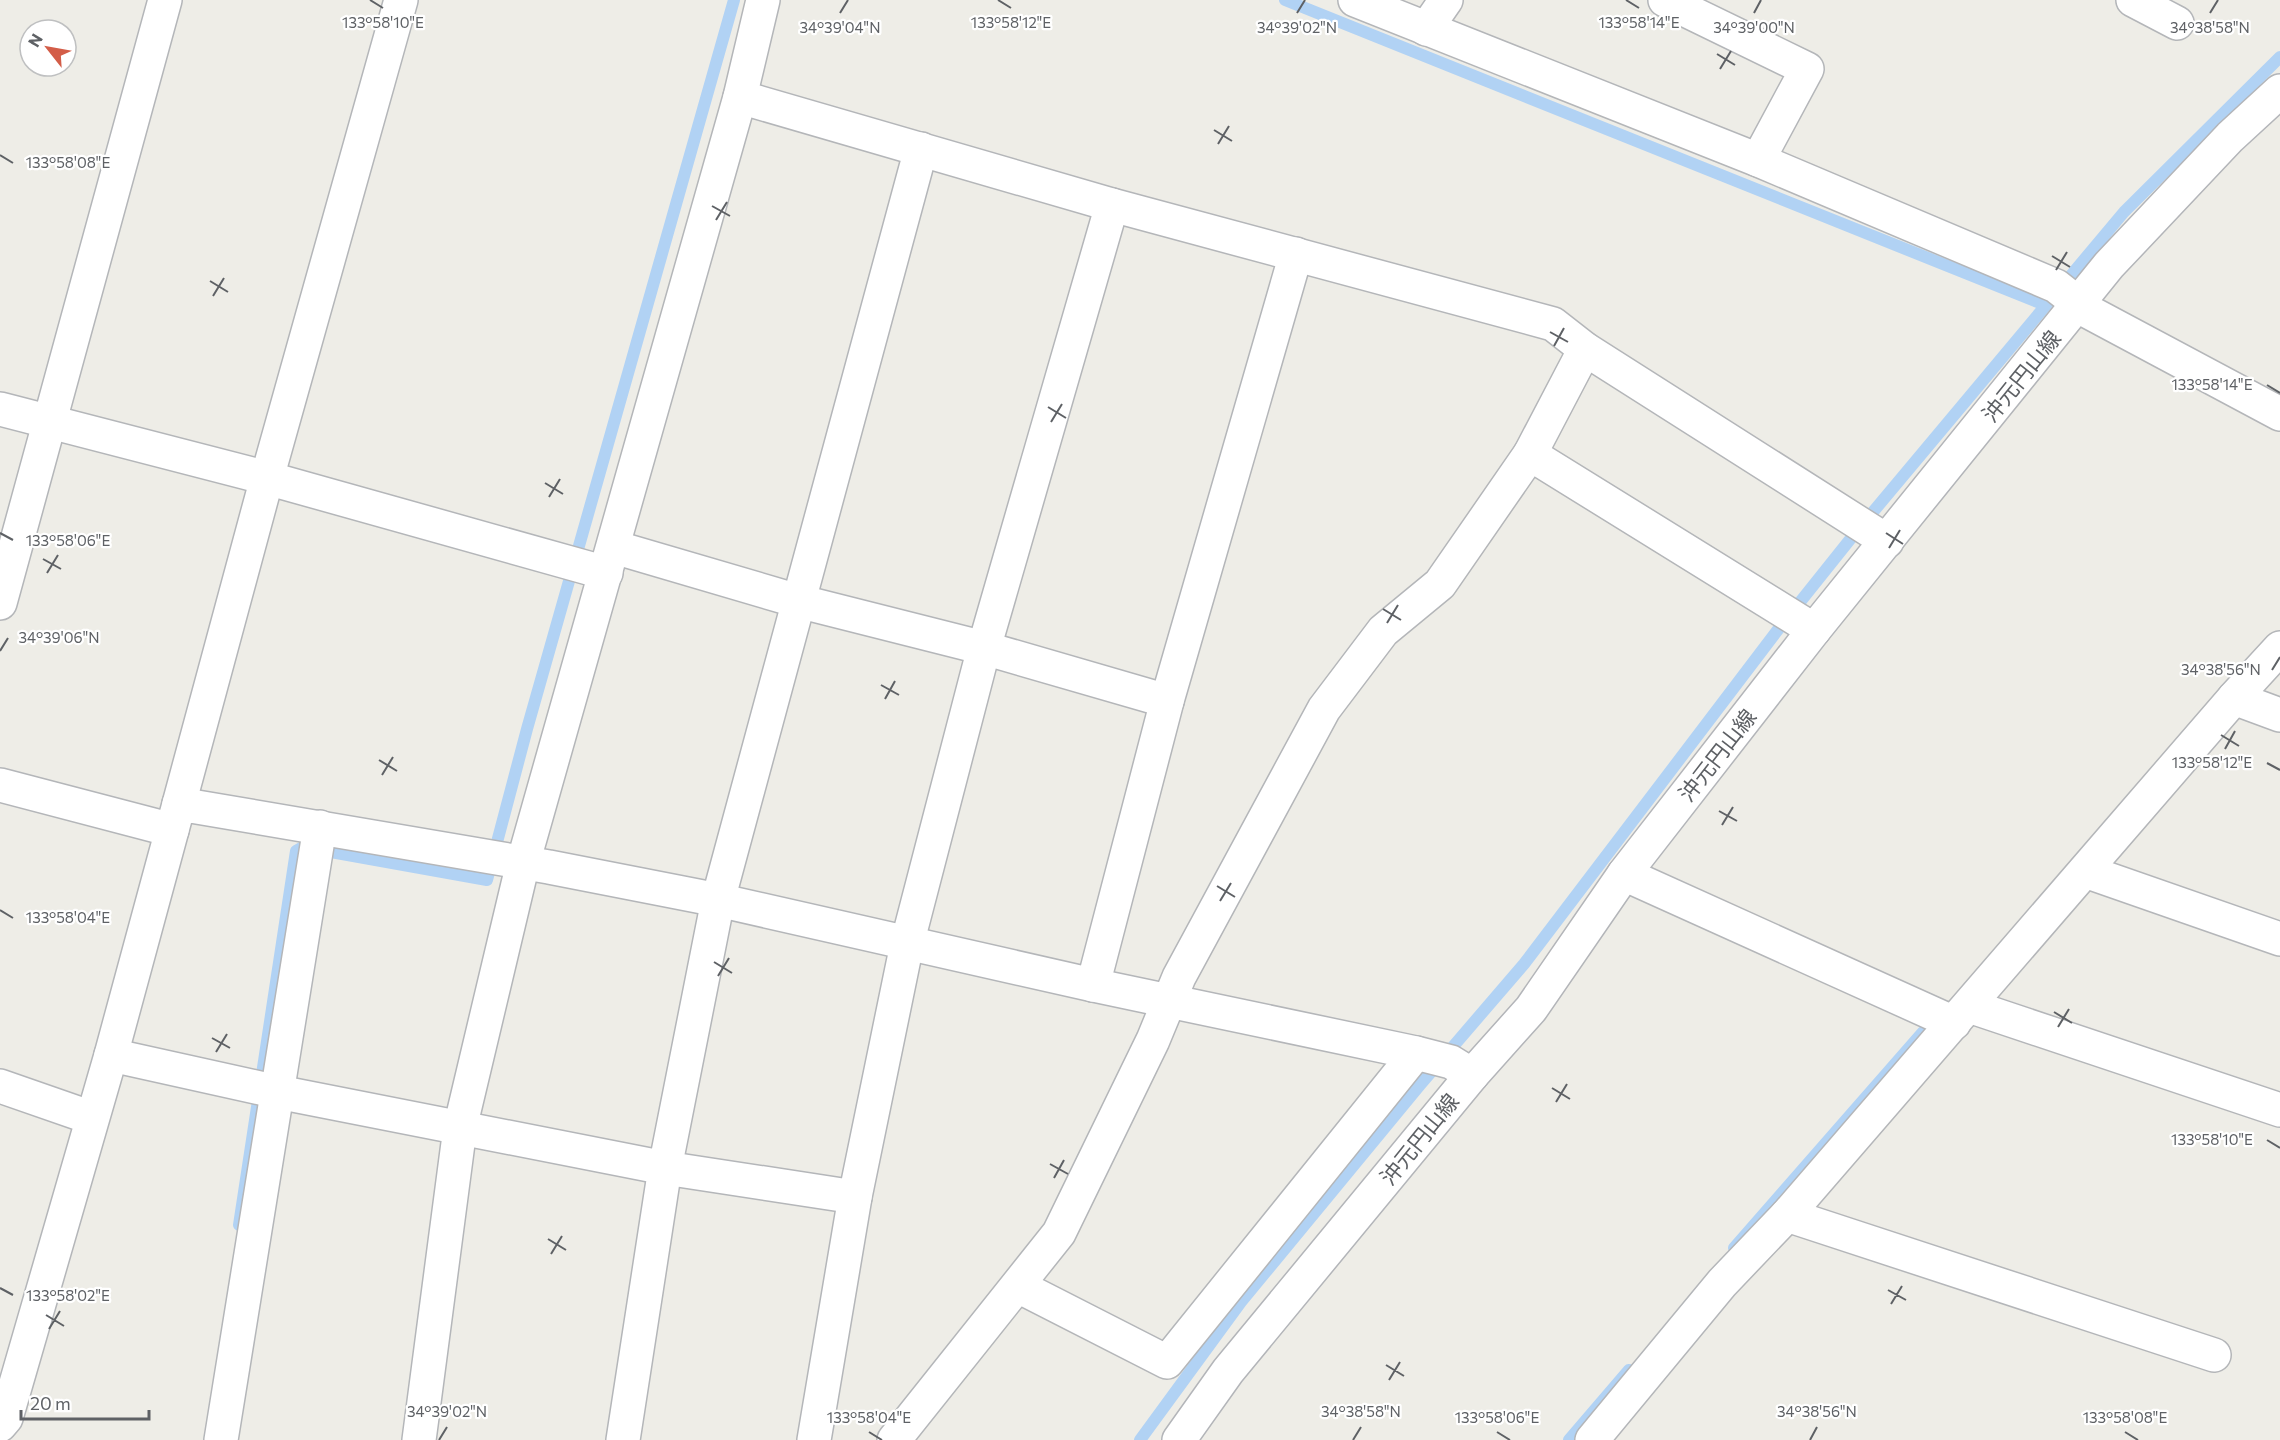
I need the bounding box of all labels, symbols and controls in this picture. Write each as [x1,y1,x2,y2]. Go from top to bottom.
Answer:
text: 133°58'10"E [342,13,424,31]
text: 133°58'12"E [971,13,1051,31]
text: 133°58'14"E [1598,13,1680,31]
north arrow [18,18,78,78]
text: 34°39'04"N [800,18,880,36]
text: 34°39'02"N [1257,18,1337,36]
text: 34°39'00"N [1713,18,1795,36]
text: 34°38'58"N [2170,18,2250,36]
text: N [23,30,46,50]
text: 133°58'08"E [26,153,110,171]
street label: 沖元円山線 [1976,325,2066,427]
text: 133°58'14"E [2171,375,2253,393]
text: 133°58'06"E [26,531,110,549]
text: 34°39'06"N [18,628,100,646]
text: 34°38'56"N [2181,660,2261,678]
street label: 沖元円山線 [1672,703,1762,807]
text: 133°58'12"E [2172,753,2252,771]
text: 133°58'04"E [26,908,110,926]
street label: 沖元円山線 [1374,1088,1464,1190]
text: 133°58'10"E [2171,1130,2253,1148]
text: 133°58'02"E [26,1286,110,1304]
scale bar [21,1383,148,1421]
text: 20 m [30,1392,71,1414]
text: 34°39'02"N [407,1402,487,1420]
text: 34°38'58"N [1321,1402,1401,1420]
text: 34°38'56"N [1777,1402,1857,1420]
text: 133°58'04"E [827,1408,911,1426]
text: 133°58'06"E [1455,1408,1539,1426]
text: 133°58'08"E [2083,1408,2167,1426]

